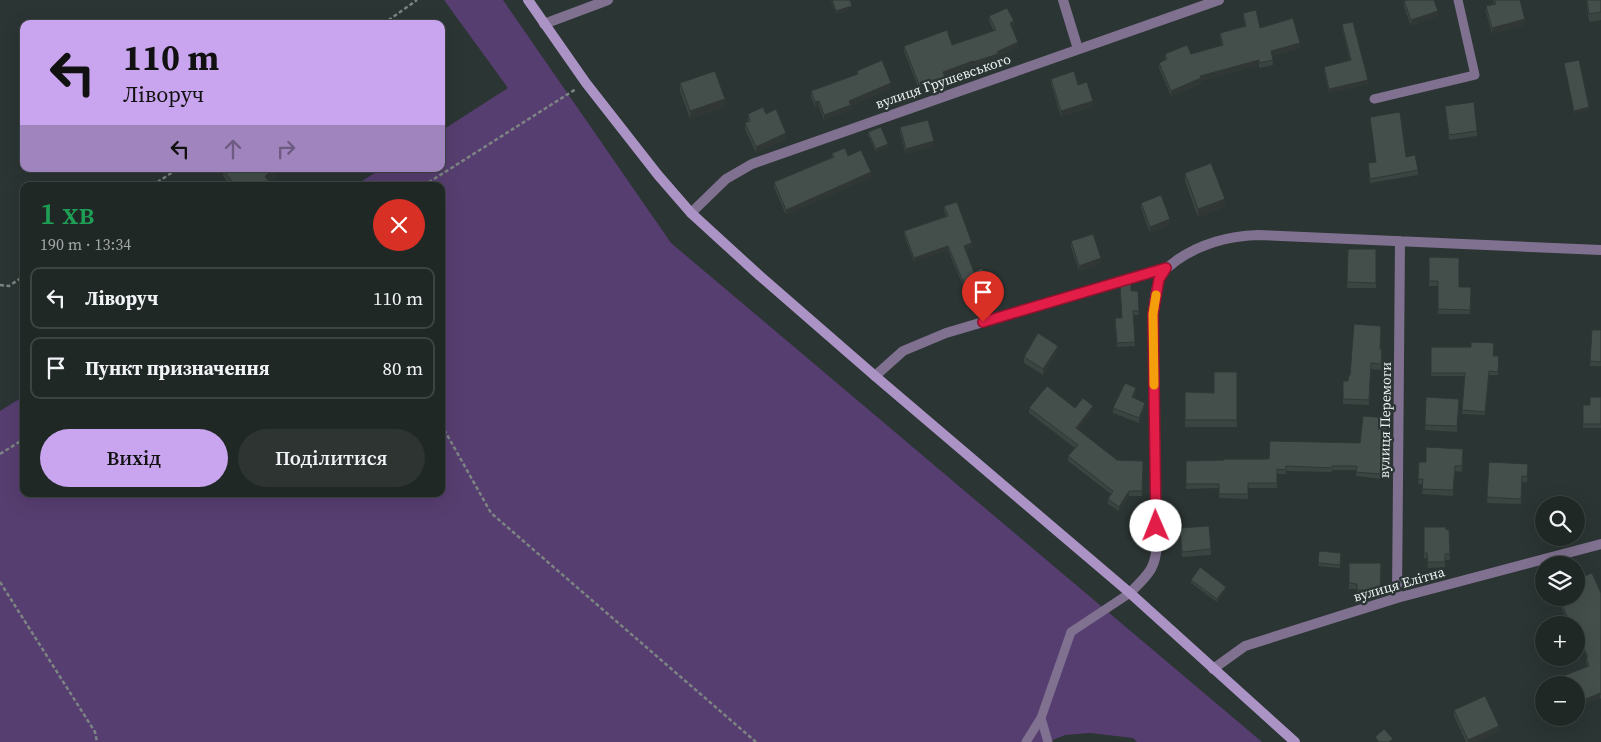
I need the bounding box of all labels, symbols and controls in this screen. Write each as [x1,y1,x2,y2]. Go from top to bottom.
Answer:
text: 110 m [123,34,219,82]
icon: left [40,40,105,105]
street label: вулиця Грушевського [873,48,1014,114]
text: Ліворуч [123,79,204,109]
icon: left [166,135,194,163]
icon: ahead [219,135,247,163]
icon: right [272,135,300,163]
text: 1 хв [40,193,94,234]
button: close [373,199,425,251]
text: 190 m · 13:34 [40,233,131,255]
pin [962,271,1004,322]
icon: arrive [969,278,997,306]
icon: left [42,284,70,312]
text: Ліворуч [85,285,158,311]
text: 110 m [373,285,423,311]
icon: arrive [42,354,70,382]
text: Пункт призначення [85,355,270,381]
text: 80 m [382,355,423,381]
street label: вулиця Перемоги [1374,362,1396,478]
button: Вихід [40,429,228,487]
button: Поділитися [238,429,425,487]
map controls [1535,496,1585,726]
button: search [1535,496,1585,546]
position arrow [1129,499,1181,551]
button: layers [1535,556,1585,606]
street label: вулиця Елітна [1351,561,1448,607]
button: + [1535,616,1585,666]
button: − [1535,676,1585,726]

